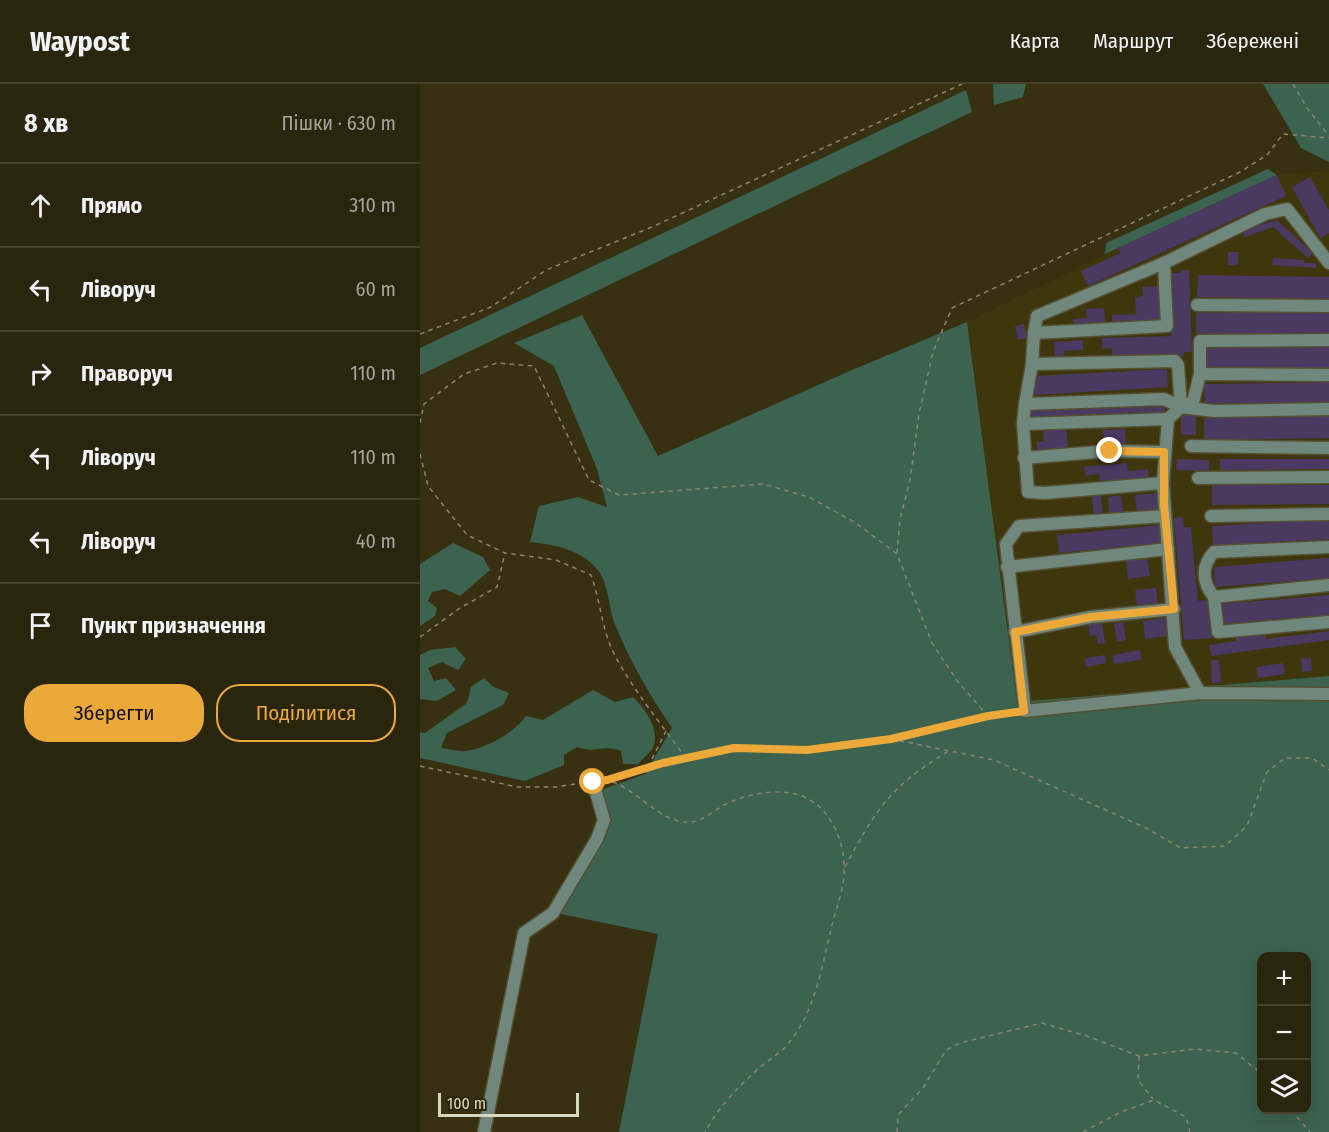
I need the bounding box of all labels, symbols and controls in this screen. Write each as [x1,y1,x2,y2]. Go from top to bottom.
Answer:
text: Waypost [30,25,130,58]
text: Карта [1010,28,1060,54]
text: Маршрут [1093,28,1173,54]
text: Збережені [1206,28,1299,54]
text: 8 хв [24,108,69,139]
text: Пішки · 630 m [282,111,396,135]
icon: ahead [24,189,57,222]
text: Прямо [81,192,142,219]
text: 310 m [349,193,396,217]
icon: left [24,273,57,306]
text: Ліворуч [81,276,156,303]
text: 60 m [356,277,396,301]
icon: right [24,357,57,390]
text: Праворуч [81,360,173,387]
text: 110 m [350,361,396,385]
route end [1096,437,1122,463]
icon: left [24,441,57,474]
text: Ліворуч [81,444,156,471]
text: 110 m [350,445,396,469]
icon: left [24,525,57,558]
text: Ліворуч [81,528,156,555]
text: 40 m [356,529,396,553]
icon: arrive [24,609,57,642]
text: Пункт призначення [81,612,266,639]
button: Зберегти [24,684,204,742]
button: Поділитися [216,684,396,742]
route start [579,768,605,794]
map controls [1257,952,1311,1114]
button: + [1257,952,1311,1006]
button: − [1257,1006,1311,1060]
button: layers [1257,1060,1311,1114]
scale bar [438,1090,579,1118]
text: 100 m [447,1094,486,1113]

